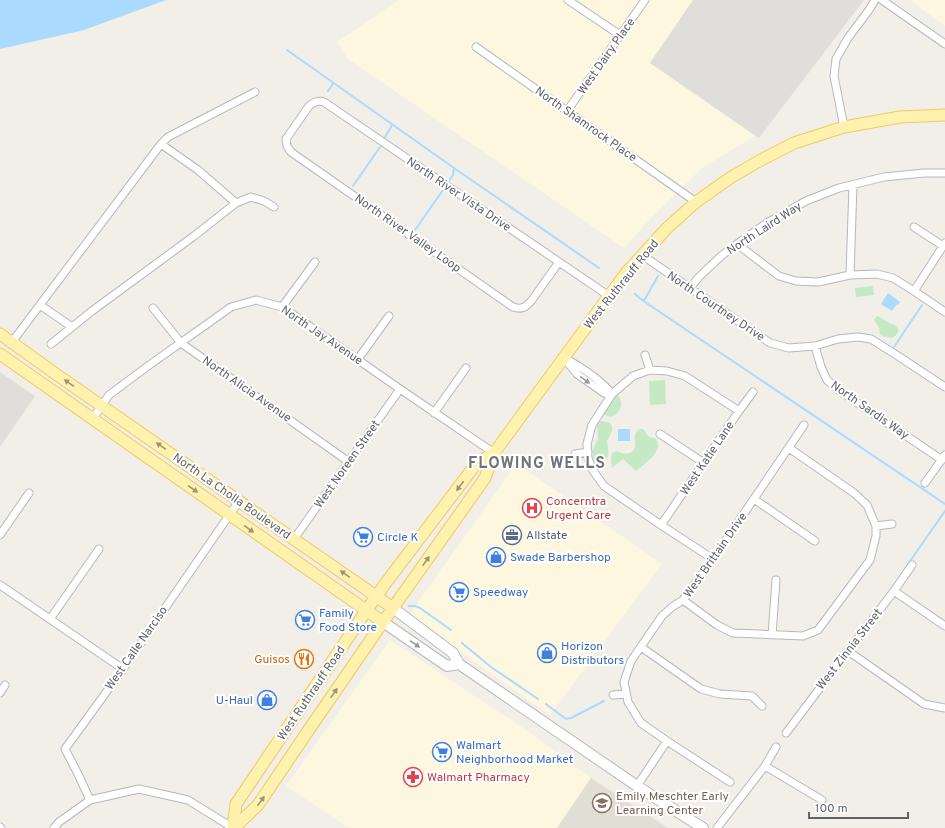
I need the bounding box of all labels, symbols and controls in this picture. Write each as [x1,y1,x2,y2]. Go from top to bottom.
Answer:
street label: West Dairy Place [574,15,639,98]
street label: North Shamrock Place [531,84,640,166]
street label: North River Vista Drive [403,154,514,236]
street label: North River Valley Loop [351,191,464,277]
street label: North Laird Way [724,199,805,259]
street label: West Ruthrauff Road [581,236,663,333]
street label: North Courtney Drive [663,268,768,346]
street label: North Jay Avenue [277,302,366,369]
street label: North Alicia Avenue [199,353,294,427]
one-way arrow [580,376,591,384]
street label: North Sardis Way [827,378,912,444]
one-way arrow [64,379,75,387]
street label: West Noreen Street [311,417,384,512]
street label: West Katie Lane [677,418,739,499]
one-way arrow [156,442,166,450]
street label: North La Cholla Boulevard [169,450,294,544]
district label: FLOWING WELLS [468,454,606,474]
one-way arrow [455,480,464,491]
one-way arrow [188,485,199,493]
place label: Concerntra Urgent Care [546,494,611,524]
hospital icon: Concerntra Urgent Care [521,497,543,519]
street label: West Brittain Drive [680,510,751,601]
office icon: Allstate [501,524,523,546]
one-way arrow [244,525,255,533]
supermarket icon: Circle K [352,526,374,548]
place label: Allstate [526,528,567,544]
place label: Circle K [377,530,419,546]
shop icon: Swade Barbershop [485,546,507,568]
place label: Swade Barbershop [510,550,611,566]
one-way arrow [422,556,430,566]
one-way arrow [340,570,350,578]
supermarket icon: Speedway [448,581,470,603]
place label: Speedway [473,585,528,601]
street label: West Calle Narciso [102,603,172,694]
place label: Family Food Store [319,606,377,636]
street label: West Zinnia Street [813,606,887,693]
supermarket icon: Family Food Store [294,609,316,631]
place label: Horizon Distributors [561,639,624,669]
one-way arrow [410,640,420,648]
shop icon: Horizon Distributors [536,642,558,664]
street label: West Ruthrauff Road [274,643,349,744]
restaurant icon: Guisos [293,648,315,670]
place label: Guisos [254,652,290,668]
one-way arrow [330,688,338,698]
shop icon: U-Haul [256,689,278,711]
place label: U-Haul [216,693,253,709]
place label: Walmart Neighborhood Market [456,738,573,768]
supermarket icon: Walmart Neighborhood Market [431,741,453,763]
pharmacy icon: Walmart Pharmacy [402,766,424,788]
place label: Walmart Pharmacy [427,770,530,786]
place label: Emily Meschter Early Learning Center [616,789,729,819]
school or university icon: Emily Meschter Early Learning Center [591,792,613,814]
scale bar [809,794,908,820]
one-way arrow [257,795,265,806]
text: 100 m [815,801,848,817]

